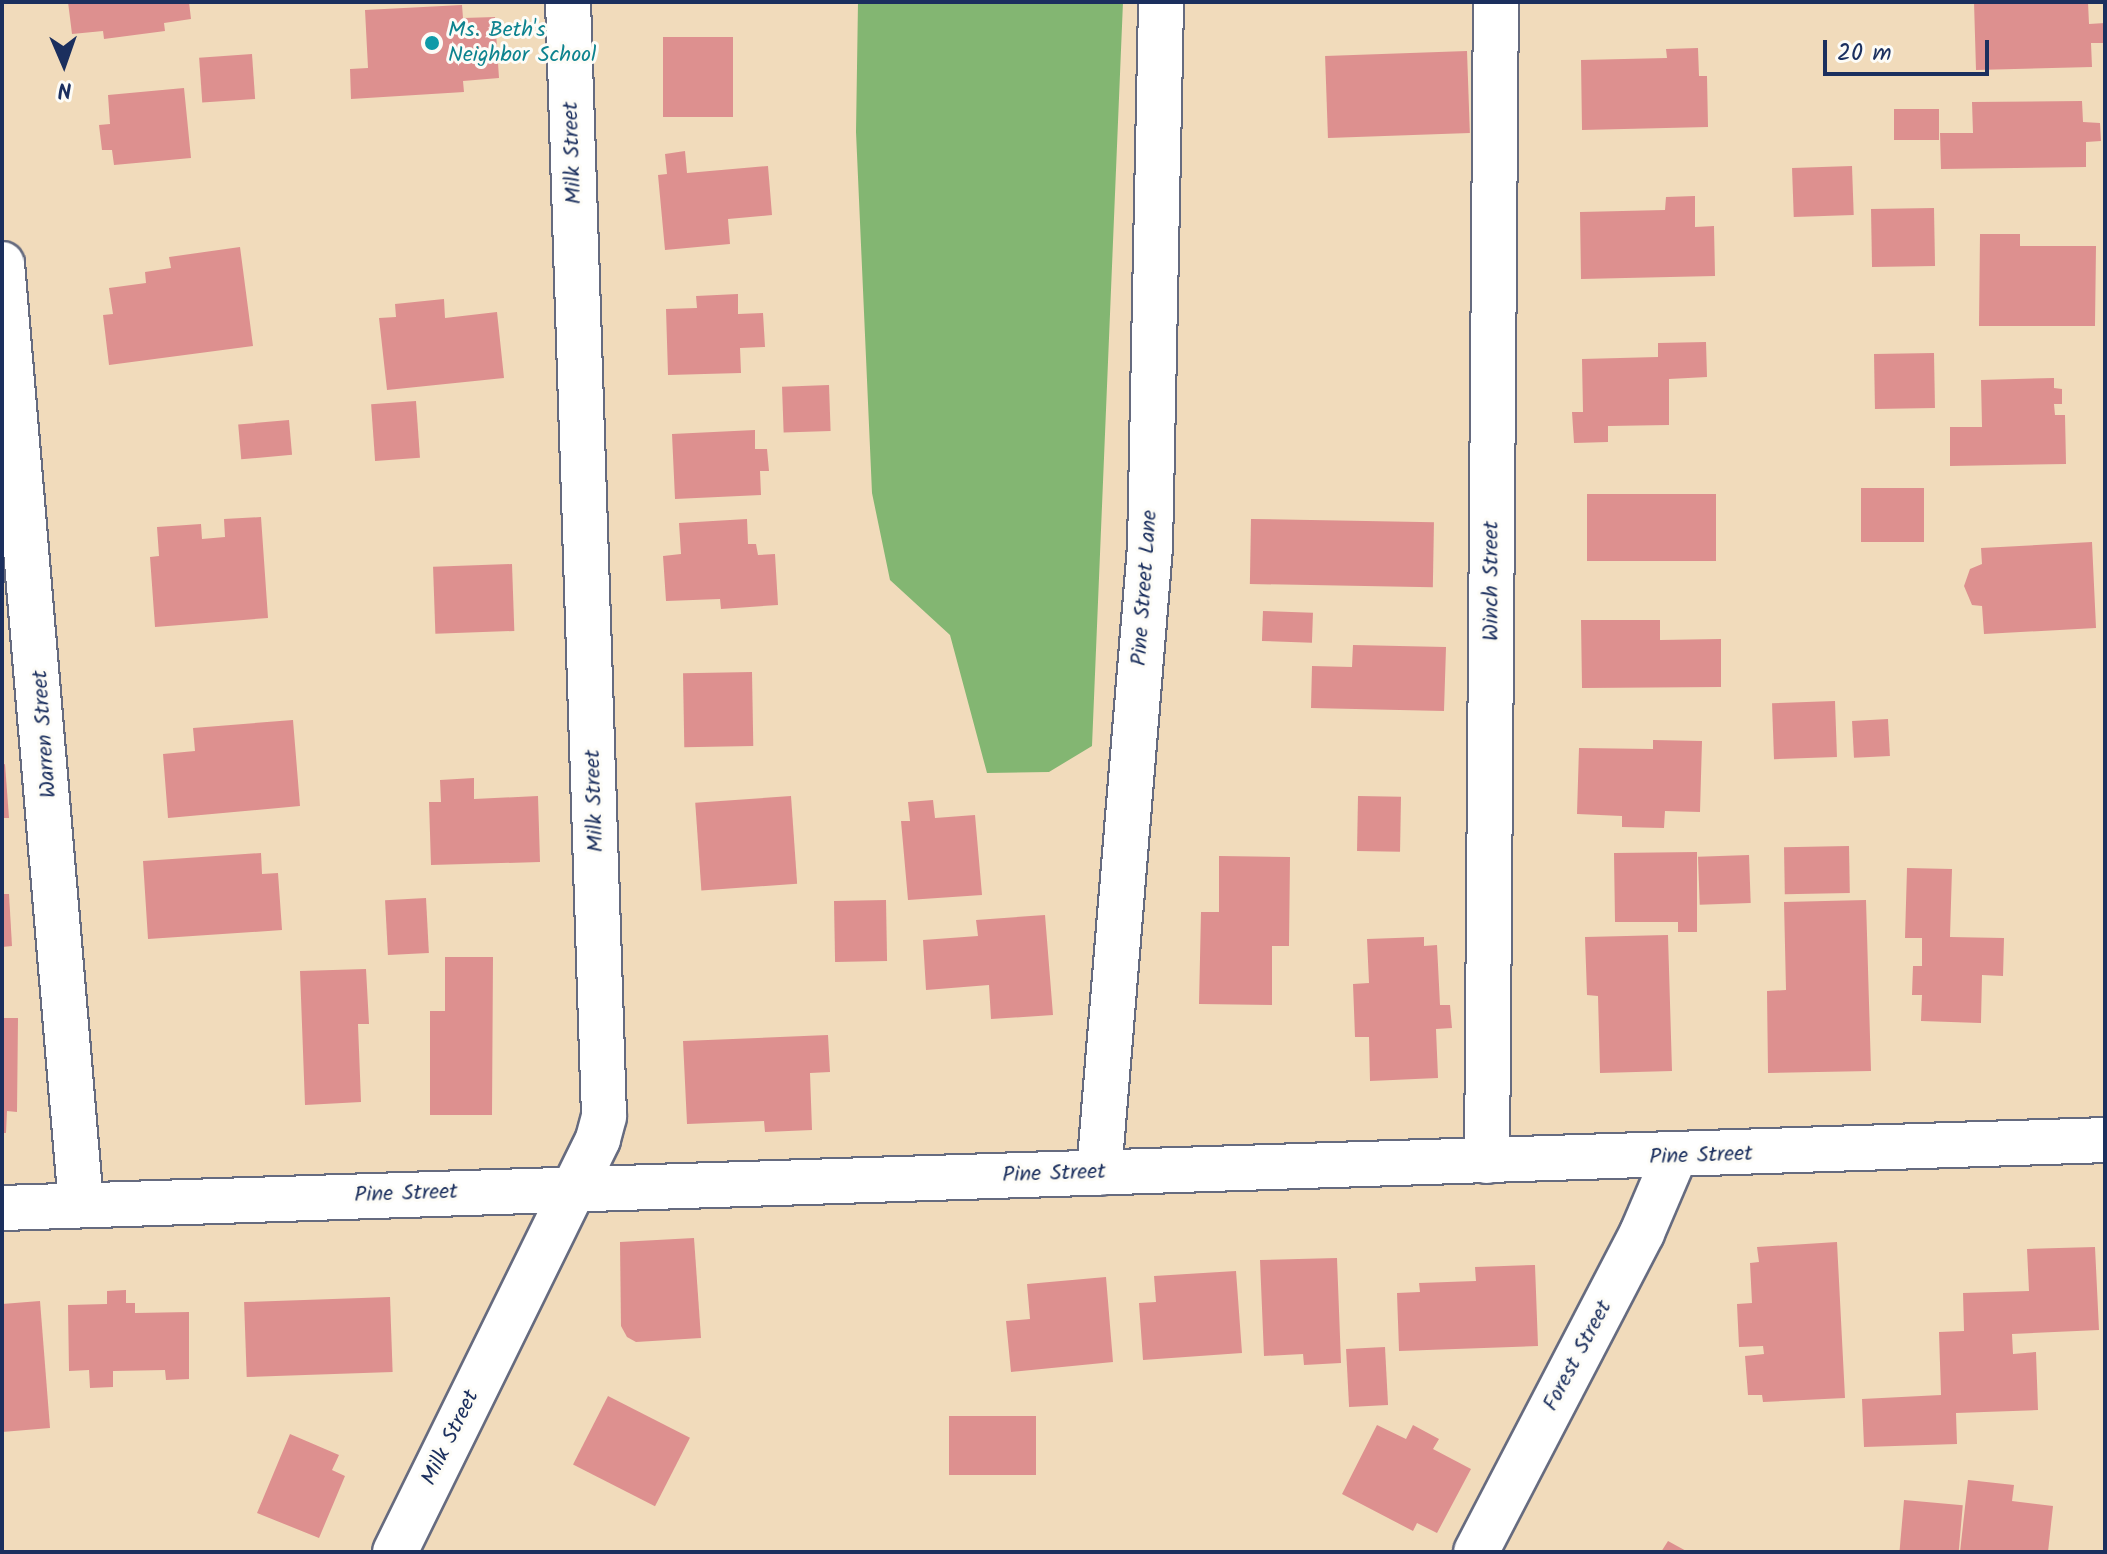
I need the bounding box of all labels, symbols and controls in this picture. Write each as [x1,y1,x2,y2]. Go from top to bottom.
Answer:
place label: Ms. Beth's Neighbor School [448,17,596,68]
north arrow [24,24,104,104]
scale bar [1827,24,1993,74]
marker: Ms. Beth's Neighbor School [423,34,441,52]
text: 20 m [1837,34,1892,73]
text: N [57,71,72,106]
street label: Milk Street [558,101,588,205]
street label: Pine Street Lane [1126,509,1164,667]
street label: Winch Street [1479,521,1505,641]
street label: Warren Street [27,669,63,799]
street label: Milk Street [580,749,610,853]
street label: Pine Street [1649,1141,1753,1171]
street label: Pine Street [1002,1159,1106,1189]
street label: Pine Street [354,1179,458,1209]
street label: Forest Street [1538,1296,1618,1416]
street label: Milk Street [417,1386,485,1490]

